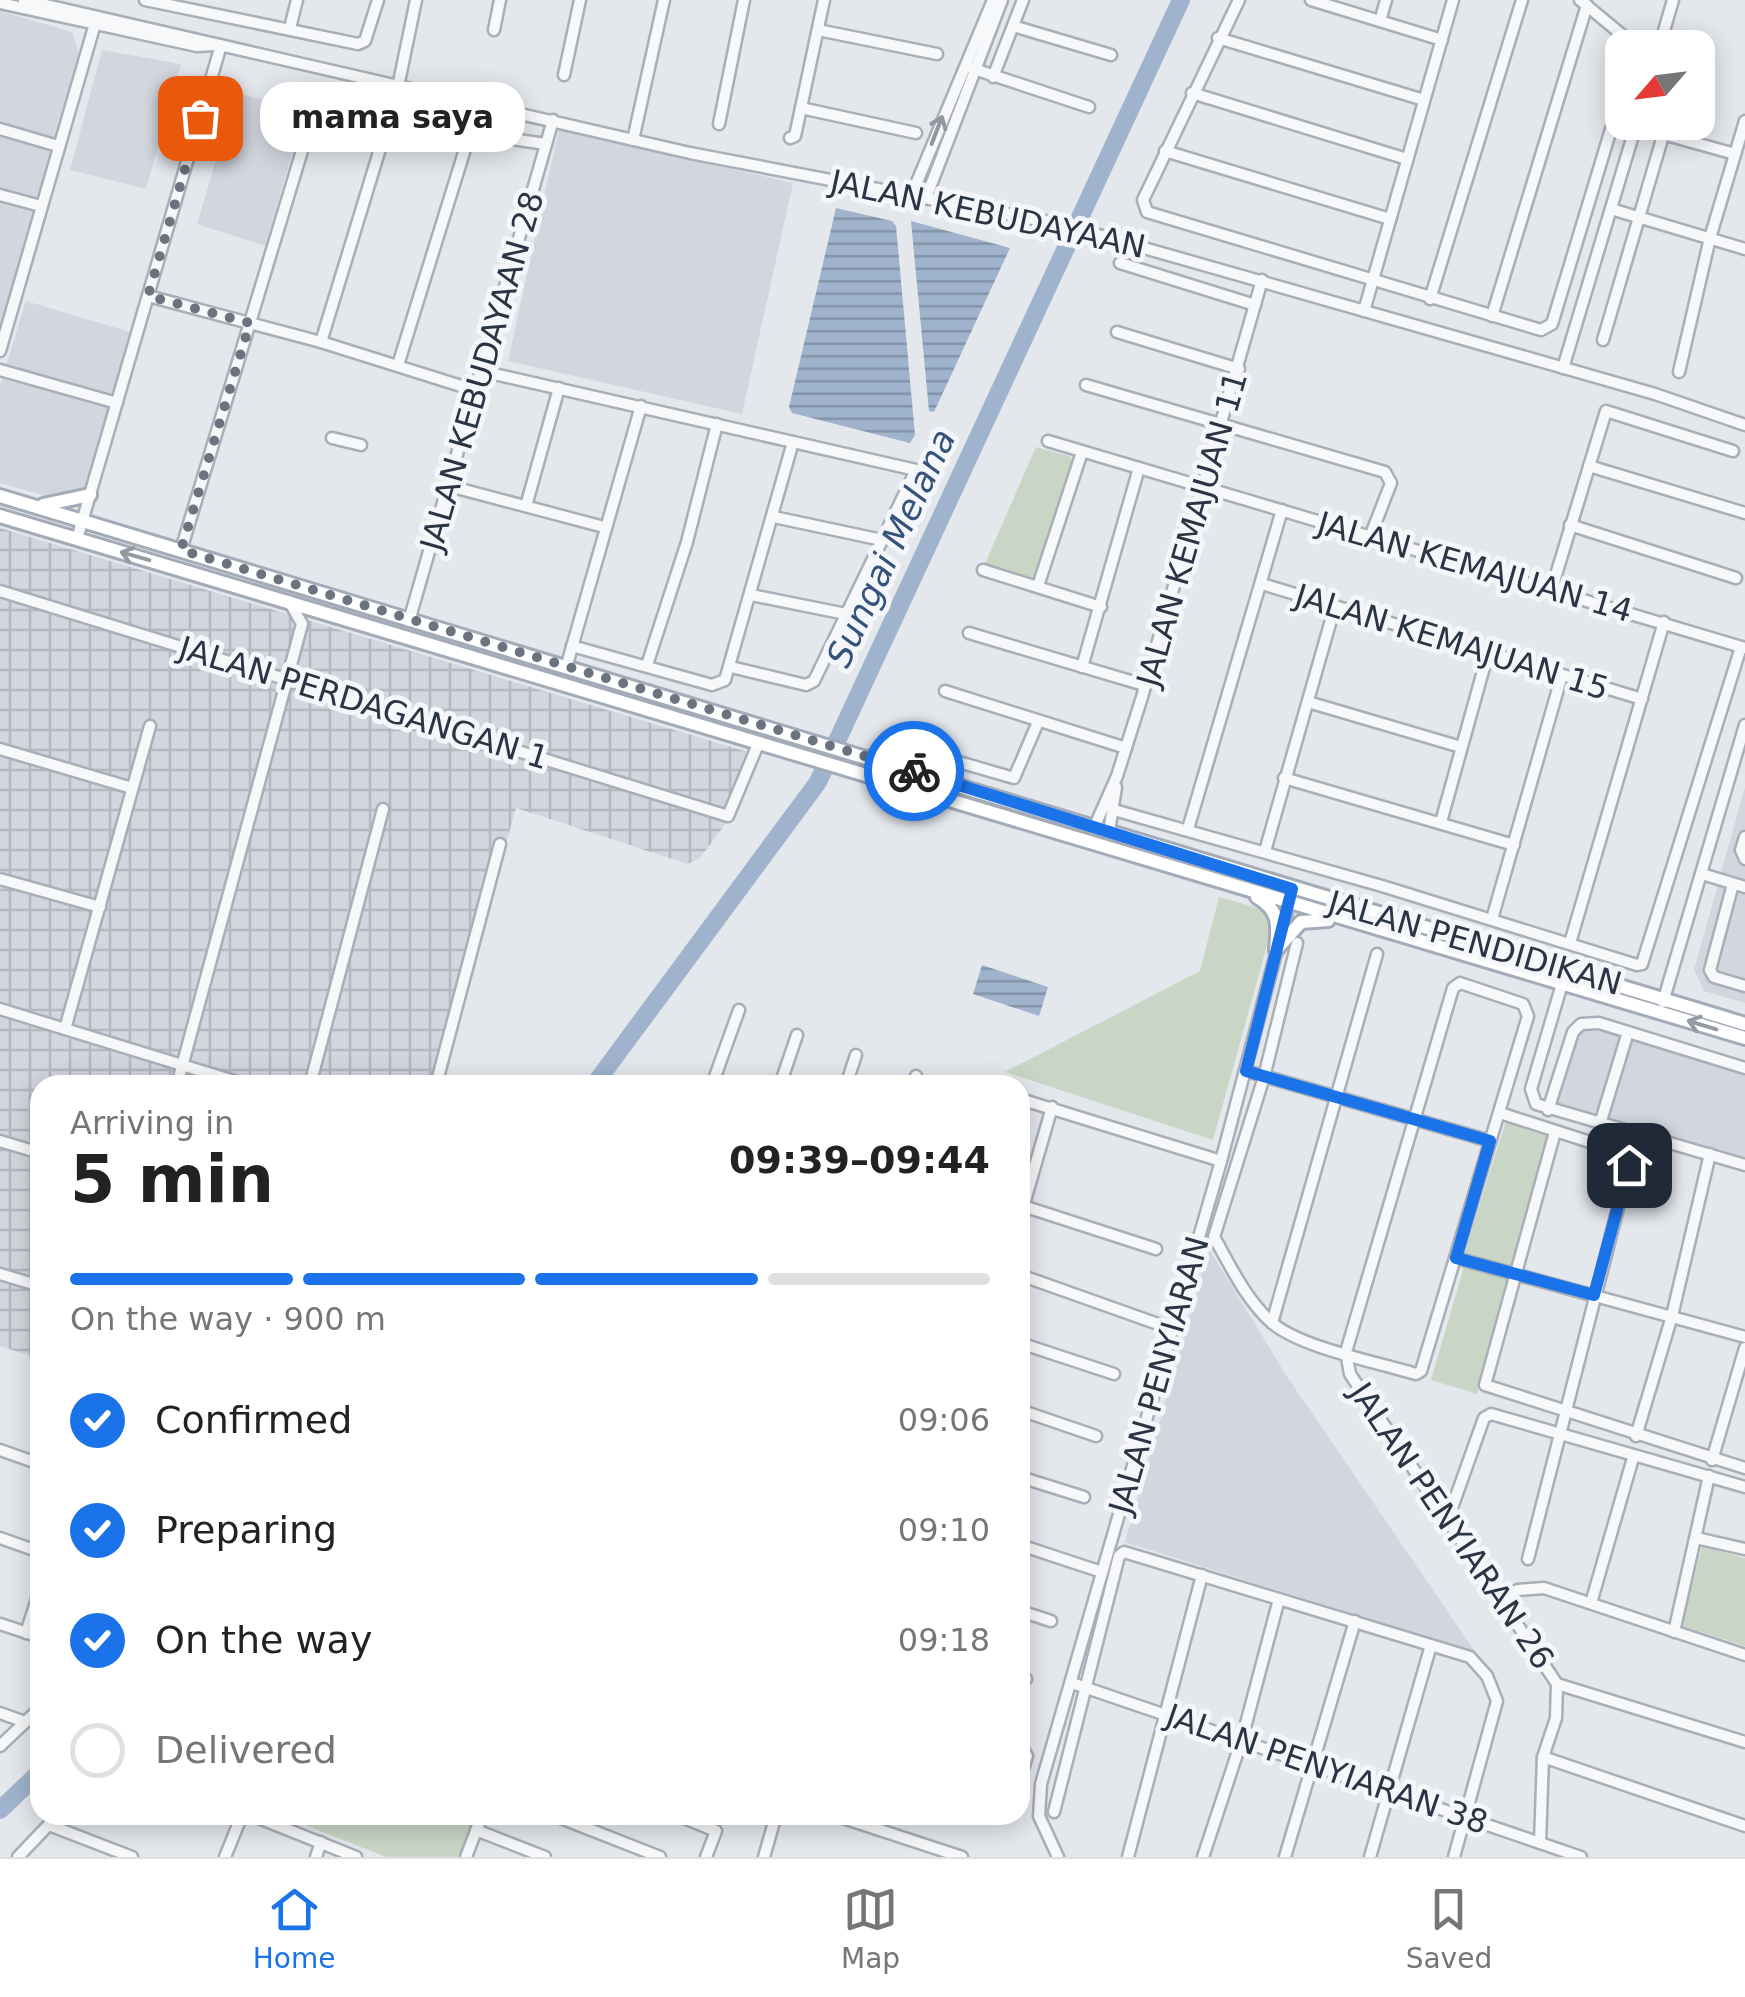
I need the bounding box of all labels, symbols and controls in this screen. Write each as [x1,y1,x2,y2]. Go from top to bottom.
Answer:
north arrow [1605,30,1715,140]
map controls [1605,30,1715,140]
pin [158,76,243,161]
callout: mama saya [260,83,525,153]
icon: bag [173,91,228,146]
text: mama saya [291,98,494,136]
one-way arrow [930,115,948,146]
street label: JALAN KEBUDAYAAN [825,162,1149,266]
street label: JALAN KEBUDAYAAN 28 [412,187,552,557]
street label: JALAN KEMAJUAN 11 [1128,367,1255,693]
water label: Sungai Melana [818,423,964,673]
street label: JALAN KEMAJUAN 14 [1311,503,1637,630]
one-way arrow [120,546,151,564]
street label: JALAN KEMAJUAN 15 [1289,576,1613,708]
street label: JALAN PERDAGANGAN 1 [173,628,553,777]
courier [864,721,964,821]
icon: bike [887,744,942,799]
street label: JALAN PENDIDIKAN [1322,882,1626,1003]
one-way arrow [1687,1015,1719,1033]
text: Arriving in [70,1104,234,1142]
pin [1587,1123,1672,1208]
text: 09:39–09:44 [729,1138,990,1182]
icon: home [1602,1138,1657,1193]
text: 5 min [70,1142,274,1217]
street label: JALAN PENYIARAN [1101,1232,1217,1520]
text: On the way · 900 m [70,1300,386,1338]
street label: JALAN PENYIARAN 26 [1341,1374,1562,1676]
icon: check [70,1393,125,1448]
text: Confirmed [155,1398,352,1442]
text: 09:06 [898,1401,990,1439]
icon: check [70,1503,125,1558]
text: Preparing [155,1508,337,1552]
text: 09:10 [898,1511,990,1549]
icon: check [70,1613,125,1668]
text: On the way [155,1618,372,1662]
text: 09:18 [898,1621,990,1659]
street label: JALAN PENYIARAN 38 [1159,1695,1493,1842]
text: Delivered [155,1728,337,1772]
tab: Home [253,1882,335,1975]
tab: Map [841,1882,900,1975]
tab: Saved [1406,1882,1492,1975]

